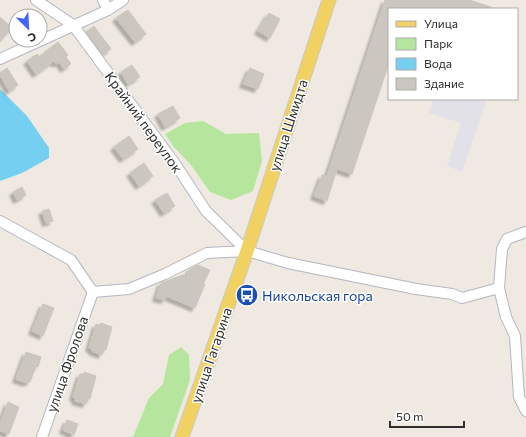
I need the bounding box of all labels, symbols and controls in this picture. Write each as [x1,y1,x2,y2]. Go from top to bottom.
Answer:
north arrow [8,8,48,48]
legend [388,8,518,100]
text: Улица [424,16,458,30]
text: С [26,30,38,45]
text: Парк [424,36,453,50]
text: Вода [424,56,452,70]
street label: Крайний переулок [102,68,187,176]
text: Здание [424,76,464,90]
street label: улица Шмидта [265,77,311,173]
bus stop icon: Никольская гора [234,282,260,308]
place label: Никольская гора [262,287,373,304]
street label: улица Гагарина [187,305,235,405]
street label: улица Фролова [43,314,91,414]
scale bar [390,403,464,429]
text: 50 m [396,409,424,423]

